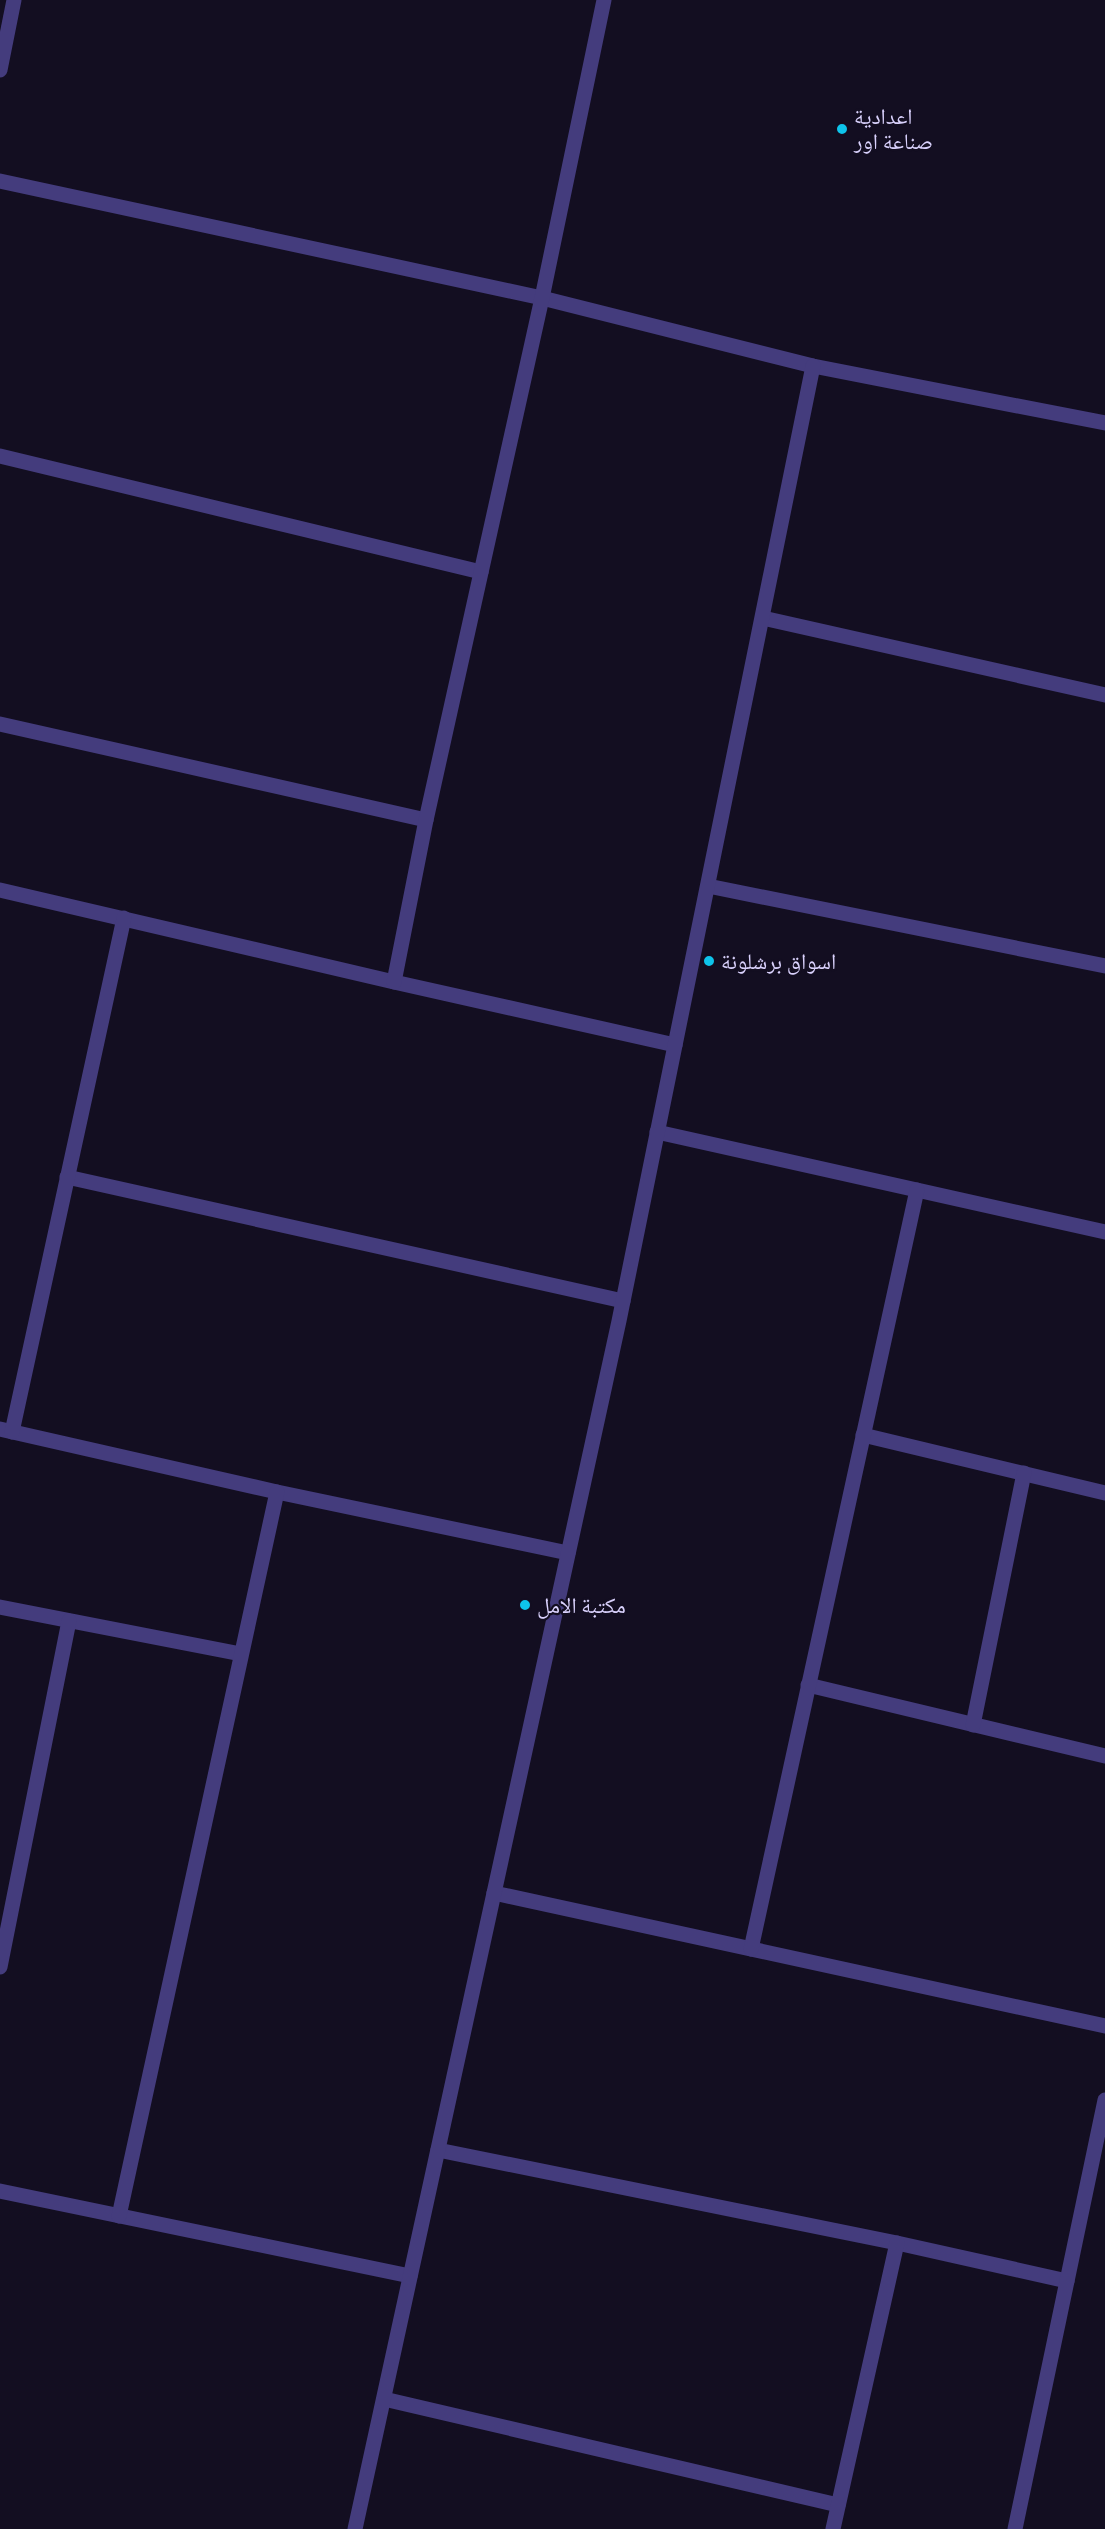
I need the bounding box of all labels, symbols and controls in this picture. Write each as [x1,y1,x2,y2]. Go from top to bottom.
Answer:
place label: اعدادية صناعة اور [853,102,933,155]
marker: اعدادية صناعة اور [835,122,849,136]
place label: اسواق برشلونة [721,947,836,975]
marker: اسواق برشلونة [702,954,716,968]
place label: مكتبة الامل [537,1591,626,1619]
marker: مكتبة الامل [518,1598,532,1612]

